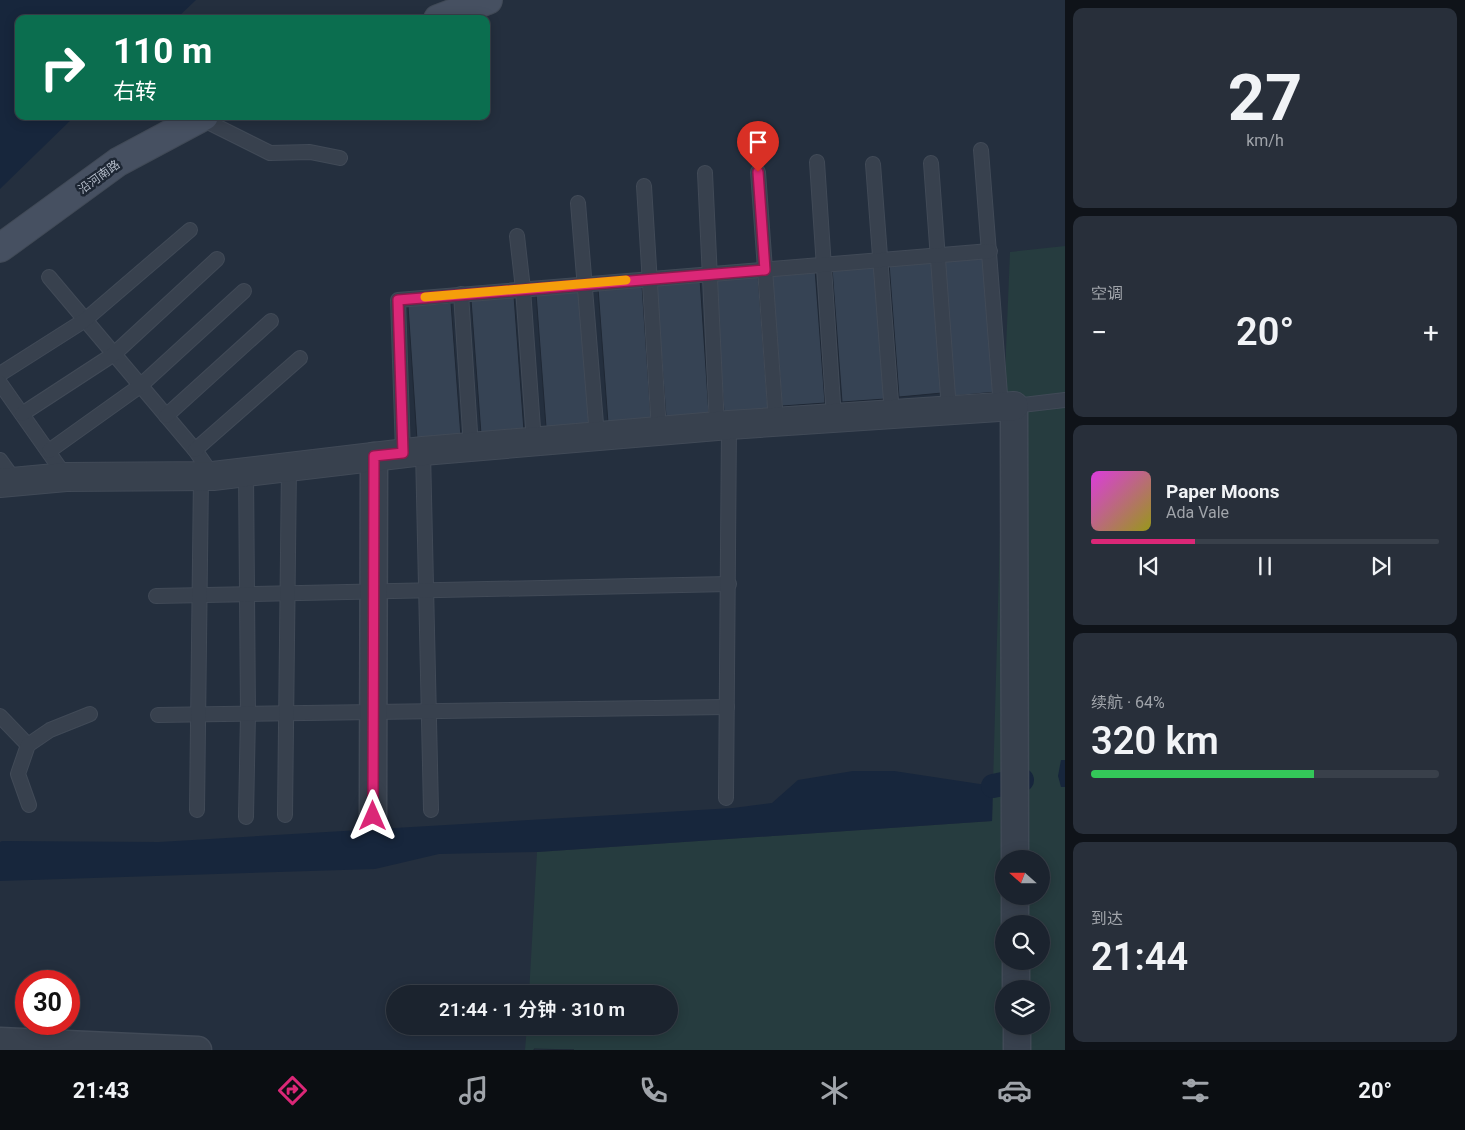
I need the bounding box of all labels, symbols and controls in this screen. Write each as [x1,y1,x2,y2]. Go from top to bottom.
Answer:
text: 110 m [113,31,212,72]
icon: right [30,35,95,100]
text: 27 [1228,60,1302,136]
text: 右转 [113,79,157,104]
pin [737,121,779,172]
icon: arrive [744,128,772,156]
text: km/h [1246,131,1284,150]
street label: 沿河南路 [75,157,123,197]
text: 空调 [1091,284,1123,303]
text: 20° [1236,310,1294,354]
text: − [1091,316,1107,349]
text: + [1423,316,1439,349]
text: Paper Moons [1166,480,1279,503]
text: Ada Vale [1166,503,1229,522]
icon: previous [1135,552,1163,580]
icon: pause [1251,552,1279,580]
icon: next [1367,552,1395,580]
text: 续航 · 64% [1091,693,1165,712]
text: 320 km [1091,719,1219,763]
position arrow [346,789,398,841]
north arrow [995,850,1050,905]
map controls [995,850,1050,1035]
text: 到达 [1091,909,1123,928]
button: search [995,915,1050,970]
text: 21:44 [1091,935,1188,979]
speed limit sign: 30 [15,970,80,1035]
button: layers [995,980,1050,1035]
text: 21:44 · 1 分钟 · 310 m [439,998,625,1021]
icon: directions [275,1073,310,1108]
icon: music [456,1073,491,1108]
icon: phone [636,1073,671,1108]
icon: climate [817,1073,852,1108]
icon: car [997,1073,1032,1108]
icon: filters [1178,1073,1213,1108]
text: 21:43 [73,1078,129,1103]
text: 20° [1358,1078,1392,1103]

